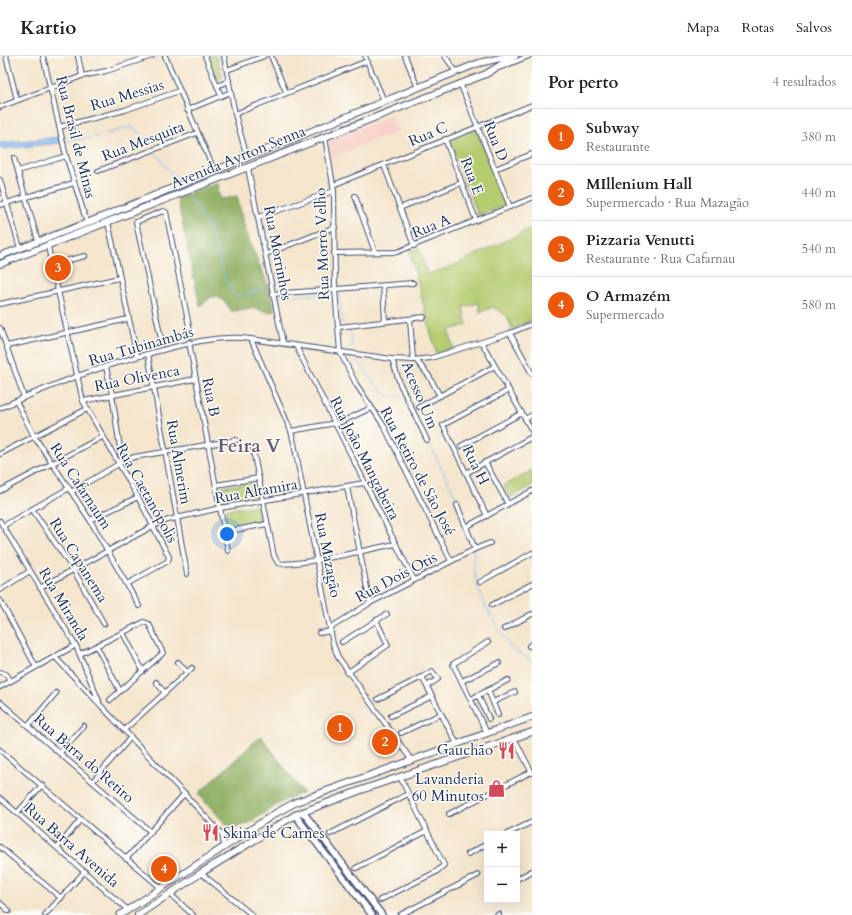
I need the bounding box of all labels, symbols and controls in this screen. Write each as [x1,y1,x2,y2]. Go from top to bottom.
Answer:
text: Kartio [20,15,76,41]
text: Mapa [687,18,720,37]
text: Rotas [742,18,774,37]
text: Salvos [796,18,832,37]
text: Por perto [548,71,618,94]
text: 4 resultados [772,73,836,91]
street label: Rua Brasil de Minas [51,74,101,200]
street label: Rua Messias [88,74,166,116]
street label: Rua Mesquita [99,116,188,166]
street label: Rua C [405,117,451,151]
street label: Rua D [479,118,513,164]
text: Subway [586,118,639,138]
street label: Avenida Ayrton Senna [168,121,309,193]
text: 1 [558,128,564,146]
text: 380 m [802,128,836,146]
text: Restaurante [586,138,650,156]
street label: Rua E [456,154,488,198]
text: MIllenium Hall [586,174,692,194]
text: 2 [558,184,564,202]
text: 440 m [802,184,836,202]
street label: Rua Morro Velho [310,187,334,301]
text: Supermercado · Rua Mazagão [586,194,749,212]
street label: Rua Morrinhos [259,204,297,302]
street label: Rua A [409,209,454,243]
text: Pizzaria Venutti [586,230,695,250]
text: 3 [558,240,564,258]
text: 540 m [802,240,836,258]
text: Restaurante · Rua Cafarnau [586,250,735,268]
pin: 3 [45,253,71,283]
text: O Armazém [586,286,671,306]
text: 4 [558,296,564,314]
text: 580 m [802,296,836,314]
text: Supermercado [586,306,664,324]
street label: Rua Tubinambás [86,322,196,370]
street label: Acesso Um [397,358,443,432]
street label: Rua Olivenca [93,360,182,396]
street label: Rua B [197,376,225,418]
street label: Rua João Mangabeira [325,393,405,524]
street label: Rua Retiro de São José [376,403,460,539]
street label: Rua Almerim [162,418,196,506]
district label: Feira V [217,433,281,459]
street label: Rua Cafarnaum [46,439,117,533]
street label: Rua Caetanópolis [111,440,183,546]
street label: Rua H [458,442,494,489]
street label: Rua Altamira [213,474,299,508]
street label: Rua Mazagão [310,511,346,599]
street label: Rua Capanema [45,514,113,606]
your location [217,524,237,544]
street label: Rua Dois Otis [352,547,440,607]
street label: Rua Miranda [34,564,94,645]
street label: Rua Barra do Retiro [29,709,139,807]
pin: 1 [327,713,353,743]
pin: 2 [372,727,398,757]
place label: Gauchão [437,740,493,760]
restaurant icon: Gauchão [496,740,516,760]
place label: Lavanderia 60 Minutos [412,769,485,806]
shop icon: Lavanderia 60 Minutos [487,778,507,798]
street label: Rua Barra Avenida [20,798,124,892]
restaurant icon: Skina de Carnes [200,823,220,843]
place label: Skina de Carnes [223,823,324,843]
map controls [484,831,520,903]
button: + [484,831,520,867]
pin: 4 [151,854,177,884]
button: − [484,867,520,903]

